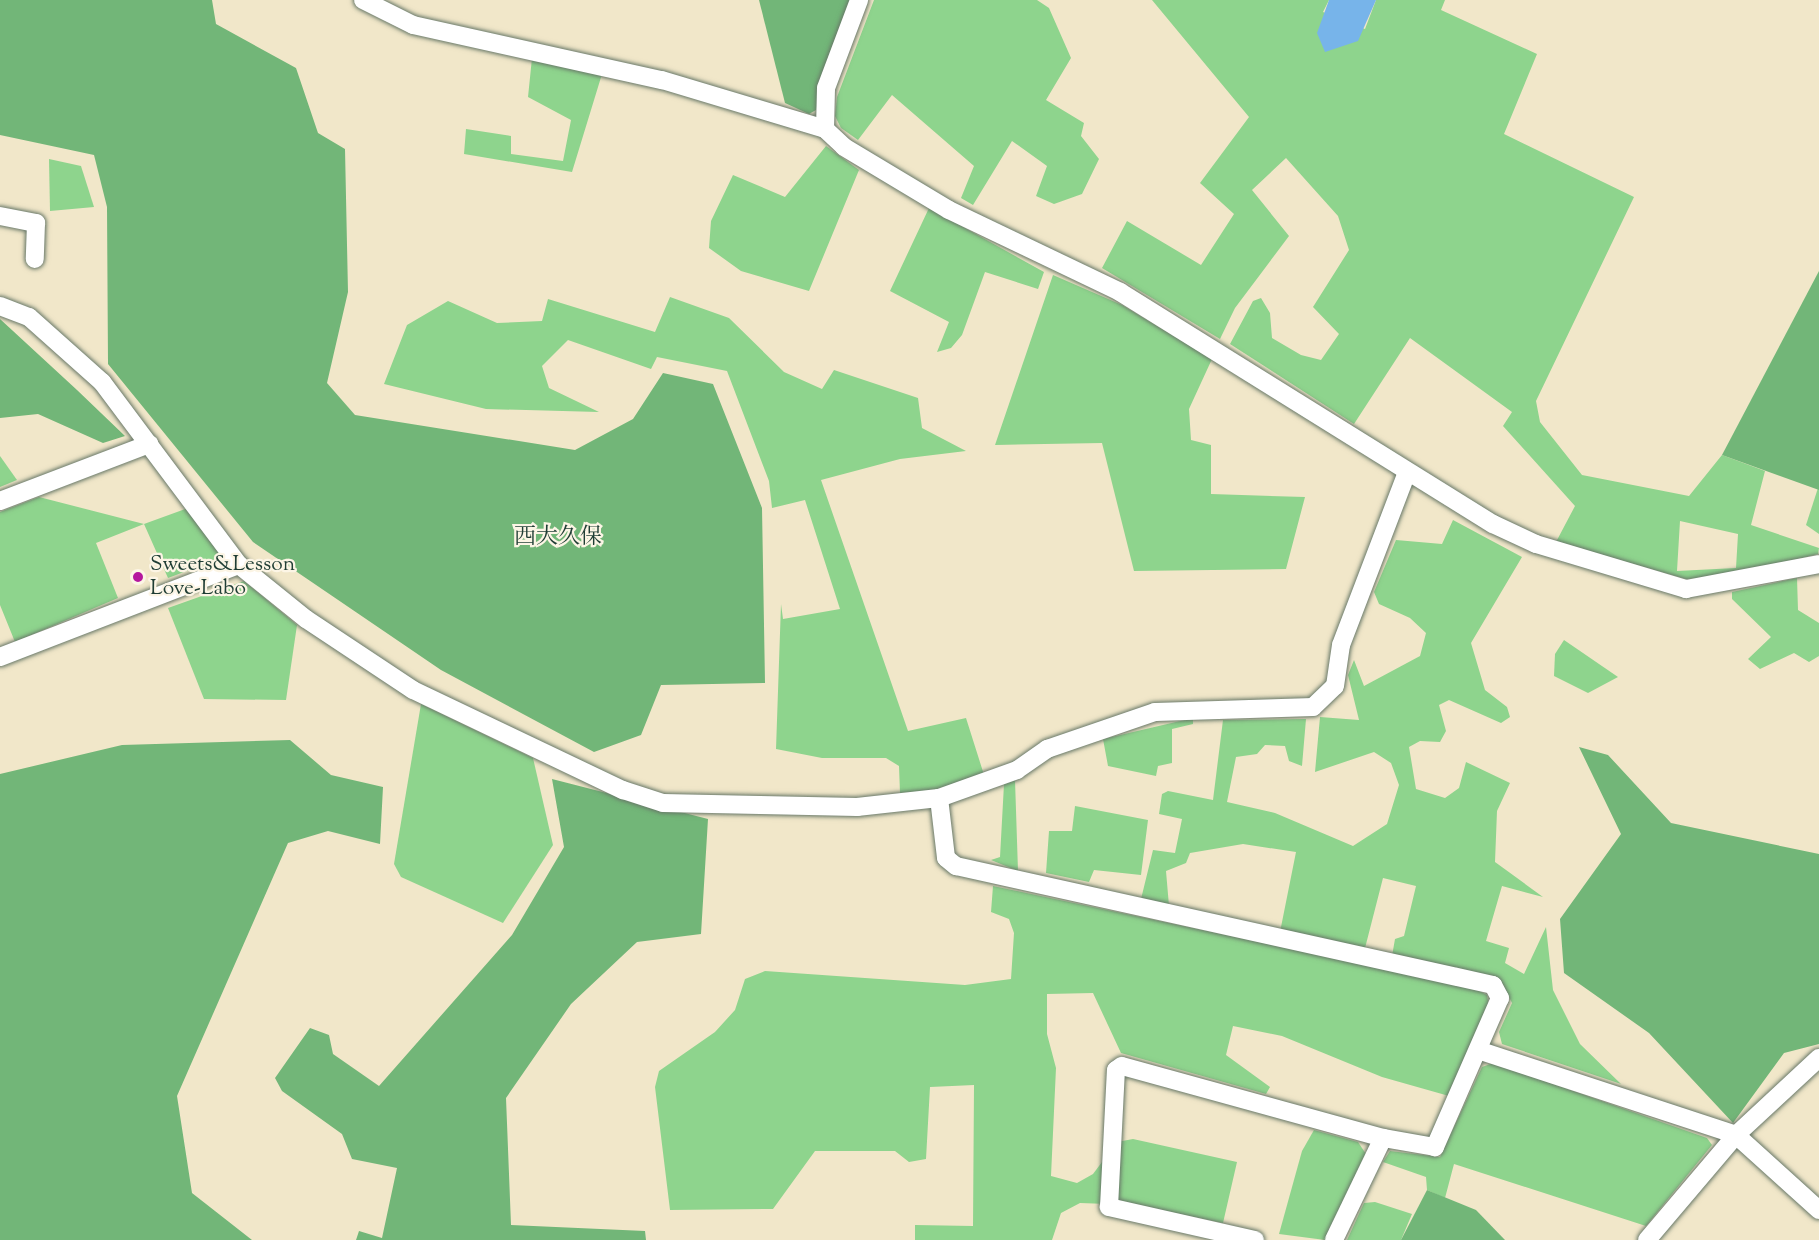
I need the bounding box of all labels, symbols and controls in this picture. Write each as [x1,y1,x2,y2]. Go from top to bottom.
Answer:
district label: 西大久保 [514,526,602,552]
place label: Sweets&Lesson Love-Labo [150,552,295,602]
marker: Sweets&Lesson Love-Labo [131,570,145,584]

